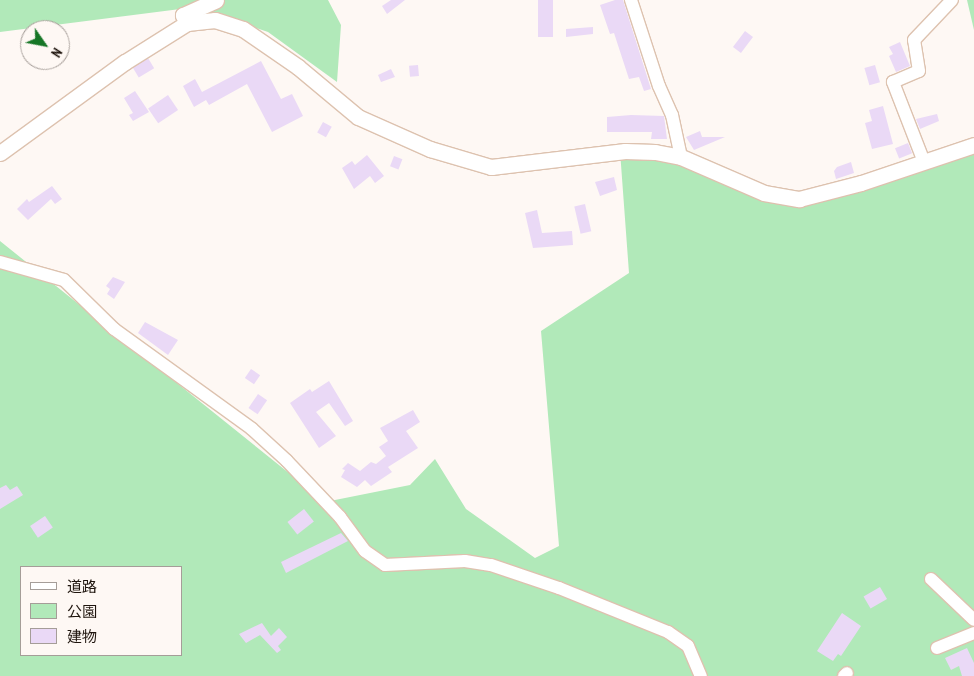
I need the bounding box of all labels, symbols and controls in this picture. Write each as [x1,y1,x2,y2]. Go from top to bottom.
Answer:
north arrow [20,20,70,70]
text: N [47,45,66,61]
legend [20,566,182,656]
text: 道路 [67,577,97,596]
text: 公園 [67,602,97,621]
text: 建物 [67,627,97,646]

